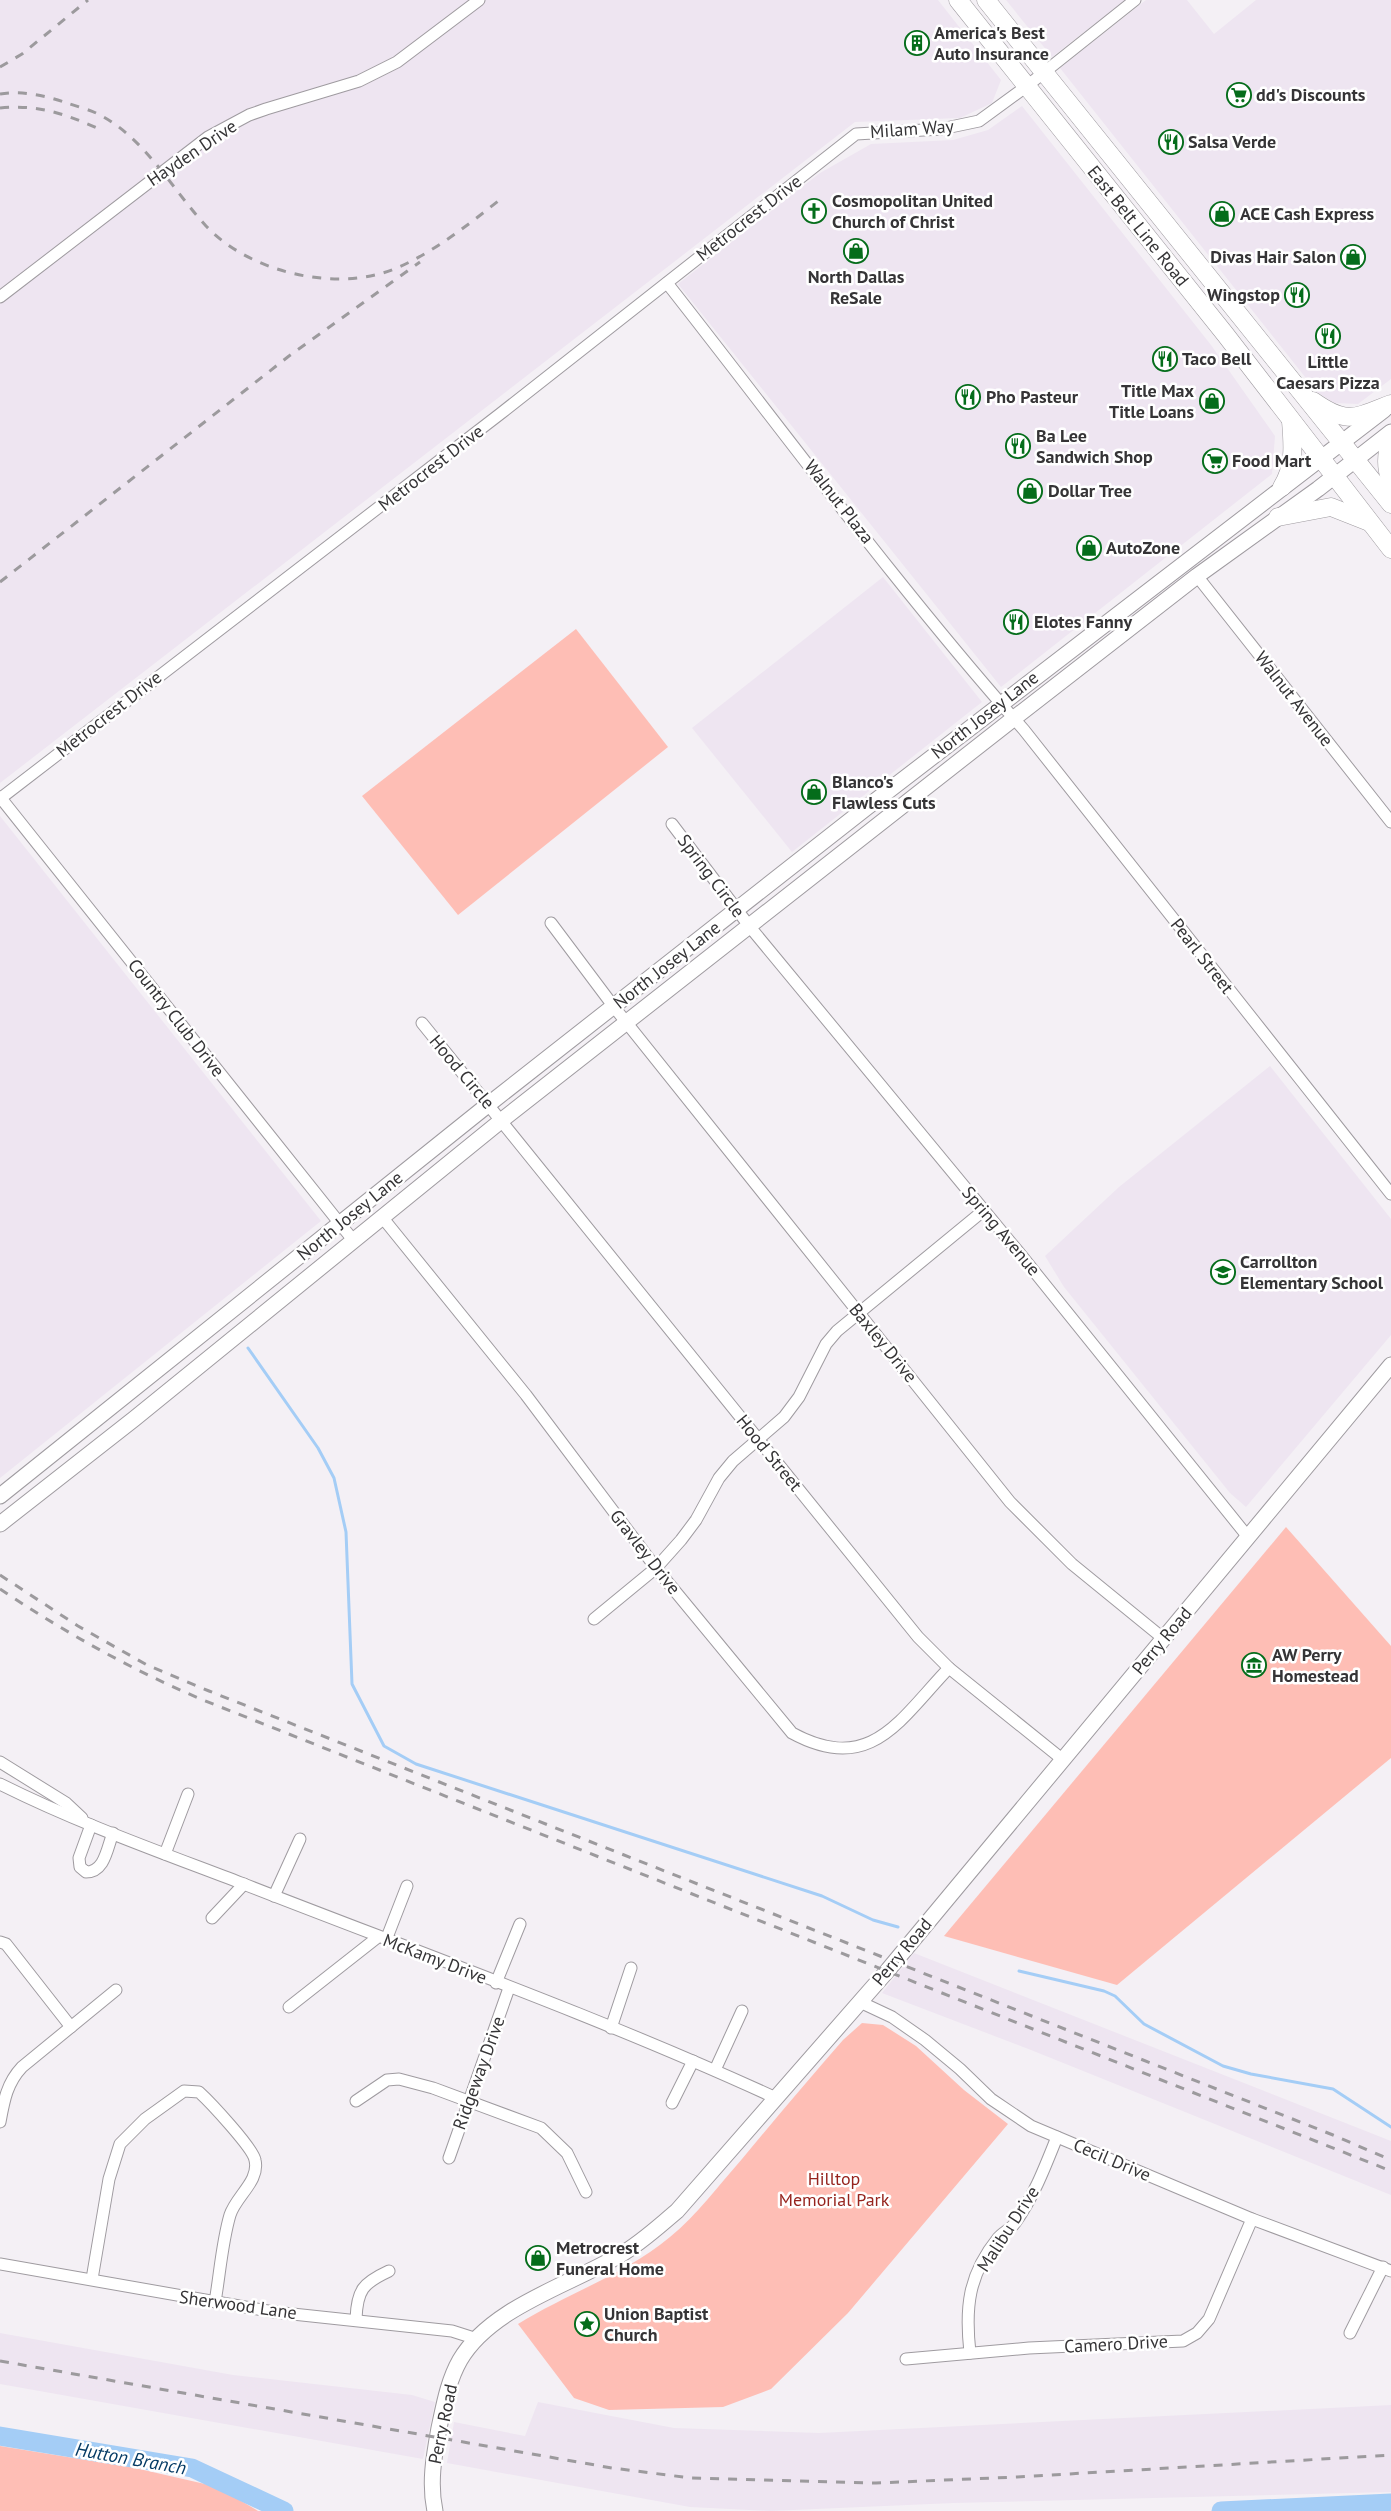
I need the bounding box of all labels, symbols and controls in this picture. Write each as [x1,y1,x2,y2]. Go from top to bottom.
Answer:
place label: America's Best Auto Insurance [934,21,1049,65]
building icon: America's Best Auto Insurance [904,30,930,56]
supermarket icon: dd's Discounts [1226,82,1252,108]
place label: dd's Discounts [1256,83,1366,106]
street label: Hayden Drive [142,114,241,191]
street label: Milam Way [869,114,955,143]
restaurant icon: Salsa Verde [1158,129,1184,155]
place label: Salsa Verde [1188,130,1276,153]
street label: East Belt Line Road [1083,161,1194,291]
street label: Metrocrest Drive [691,169,806,266]
place label: Cosmopolitan United Church of Christ [832,189,993,233]
church icon: Cosmopolitan United Church of Christ [801,198,827,224]
shop icon: ACE Cash Express [1209,201,1235,227]
place label: ACE Cash Express [1240,202,1374,225]
shop icon: North Dallas ReSale [843,238,869,264]
shop icon: Divas Hair Salon [1340,244,1366,270]
place label: Divas Hair Salon [1210,245,1336,268]
place label: North Dallas ReSale [808,265,905,309]
restaurant icon: Wingstop [1284,282,1310,308]
place label: Wingstop [1207,283,1280,306]
restaurant icon: Little Caesars Pizza [1315,323,1341,349]
restaurant icon: Taco Bell [1152,346,1178,372]
place label: Taco Bell [1182,347,1252,370]
place label: Little Caesars Pizza [1276,350,1380,394]
place label: Title Max Title Loans [1109,379,1195,423]
restaurant icon: Pho Pasteur [955,384,981,410]
place label: Pho Pasteur [986,385,1079,408]
shop icon: Title Max Title Loans [1199,388,1225,414]
street label: Metrocrest Drive [373,419,488,516]
place label: Ba Lee Sandwich Shop [1036,424,1153,468]
restaurant icon: Ba Lee Sandwich Shop [1005,433,1031,459]
supermarket icon: Food Mart [1202,448,1228,474]
place label: Food Mart [1232,449,1312,472]
street label: Walnut Plaza [800,455,879,548]
shop icon: Dollar Tree [1017,478,1043,504]
place label: Dollar Tree [1048,479,1132,502]
shop icon: AutoZone [1076,535,1102,561]
place label: AutoZone [1106,536,1180,559]
restaurant icon: Elotes Fanny [1003,609,1029,635]
place label: Elotes Fanny [1034,610,1133,633]
street label: Walnut Avenue [1250,647,1339,751]
street label: Metrocrest Drive [51,665,166,762]
street label: North Josey Lane [926,666,1043,764]
place label: Blanco's Flawless Cuts [832,770,936,814]
shop icon: Blanco's Flawless Cuts [801,779,827,805]
street label: Spring Circle [673,830,750,922]
street label: Pearl Street [1166,913,1239,998]
street label: North Josey Lane [608,916,725,1014]
street label: Country Club Drive [123,954,230,1081]
street label: Hood Circle [425,1030,500,1113]
street label: North Josey Lane [292,1166,407,1265]
street label: Spring Avenue [957,1181,1046,1280]
place label: Carrollton Elementary School [1240,1250,1384,1294]
school or university icon: Carrollton Elementary School [1210,1259,1236,1285]
street label: Baxley Drive [844,1298,922,1387]
street label: Hood Street [732,1410,807,1496]
street label: Gravley Drive [605,1505,686,1599]
street label: Perry Road [1127,1602,1197,1679]
place label: AW Perry Homestead [1272,1643,1359,1687]
museum icon: AW Perry Homestead [1241,1652,1267,1678]
street label: Perry Road [867,1913,937,1990]
street label: McKamy Drive [380,1928,490,1989]
street label: Ridgeway Drive [447,2013,510,2133]
street label: Cecil Drive [1070,2133,1154,2186]
park label: Hilltop Memorial Park [779,2167,890,2211]
street label: Malibu Drive [971,2181,1044,2276]
place label: Metrocrest Funeral Home [556,2236,664,2280]
shop icon: Metrocrest Funeral Home [525,2245,551,2271]
street label: Sherwood Lane [178,2285,298,2324]
place label: Union Baptist Church [604,2302,709,2346]
place icon: Union Baptist Church [574,2311,600,2337]
street label: Camero Drive [1064,2329,1168,2358]
street label: Perry Road [423,2382,462,2466]
water label: Hutton Branch [74,2436,188,2480]

